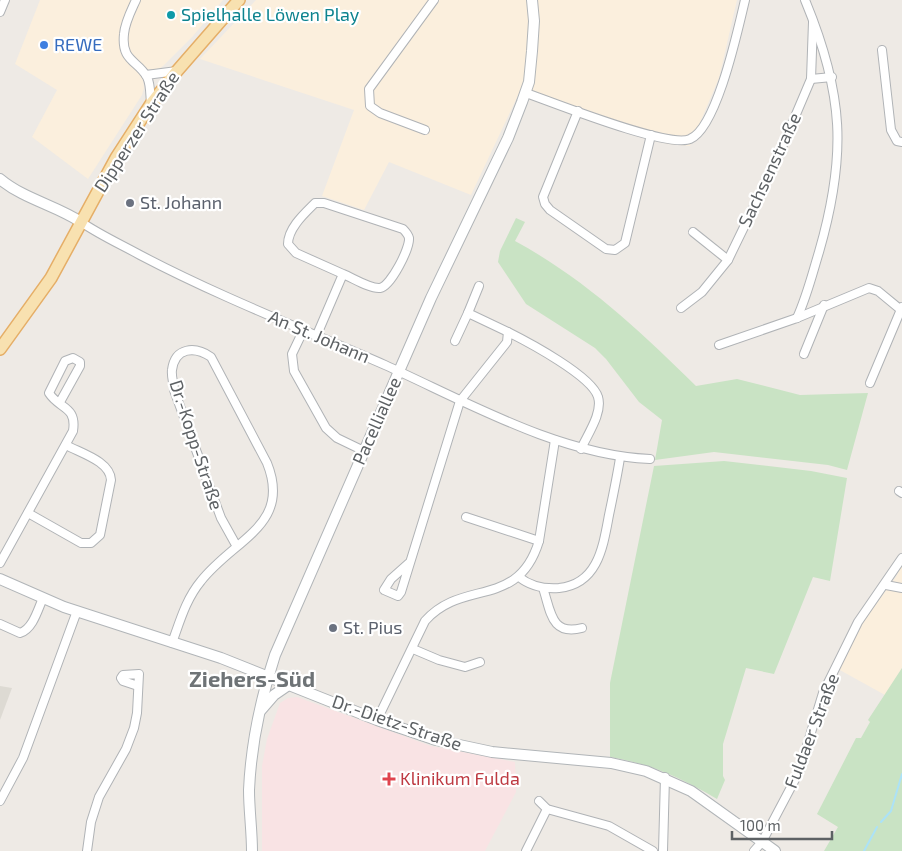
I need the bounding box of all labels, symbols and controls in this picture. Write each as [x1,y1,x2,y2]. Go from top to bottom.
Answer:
place label: Spielhalle Löwen Play [181,3,360,25]
marker: Spielhalle Löwen Play [165,9,177,21]
place label: REWE [54,33,102,55]
marker: REWE [38,39,50,51]
street label: Dipperzer Straße [89,67,183,196]
street label: Sachsenstraße [733,109,805,230]
place label: St. Johann [140,191,222,213]
marker: St. Johann [124,197,136,209]
street label: An St. Johann [265,305,373,367]
street label: Pacelliallee [347,373,405,468]
street label: Dr.-Kopp-Straße [166,377,228,513]
place label: St. Pius [343,616,402,638]
marker: St. Pius [327,622,339,634]
district label: Ziehers-Süd [189,665,315,691]
street label: Fuldaer Straße [779,670,843,791]
street label: Dr.-Dietz-Straße [330,690,465,755]
place label: Klinikum Fulda [400,767,520,789]
marker: Klinikum Fulda [382,772,396,786]
scale bar [732,808,832,840]
text: 100 m [740,816,781,834]

